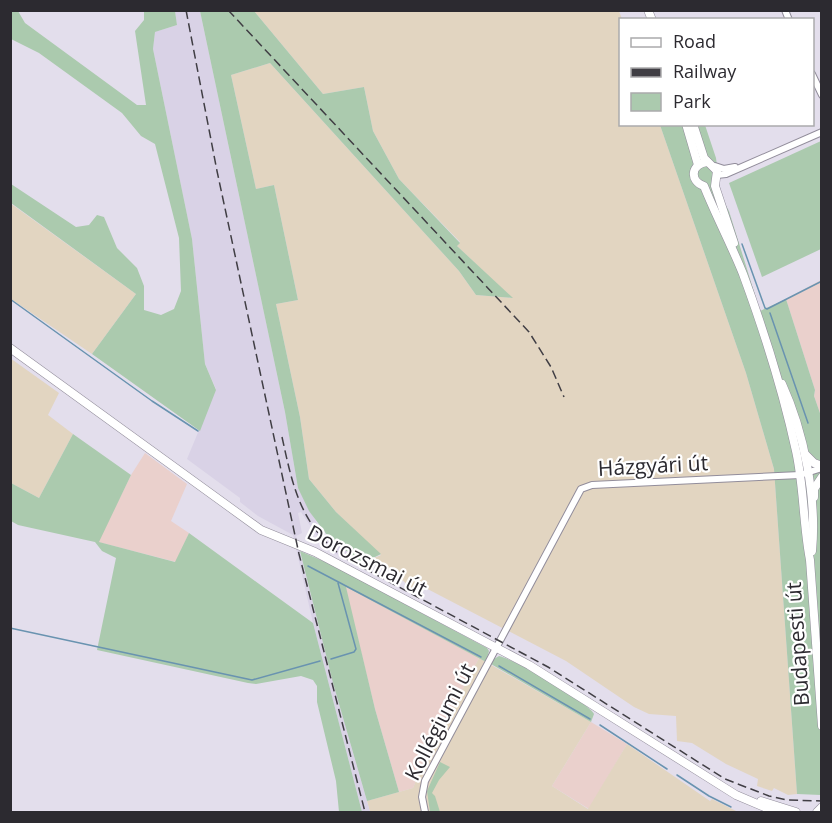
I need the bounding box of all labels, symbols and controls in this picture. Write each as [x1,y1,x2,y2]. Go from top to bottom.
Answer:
legend [619,18,814,126]
text: Road [673,29,716,53]
text: Railway [673,59,737,83]
text: Park [673,89,711,113]
street label: Házgyári út [597,448,709,482]
street label: Dorozsmai út [303,518,432,602]
street label: Budapesti út [779,581,815,707]
street label: Kollégiumi út [398,658,481,785]

